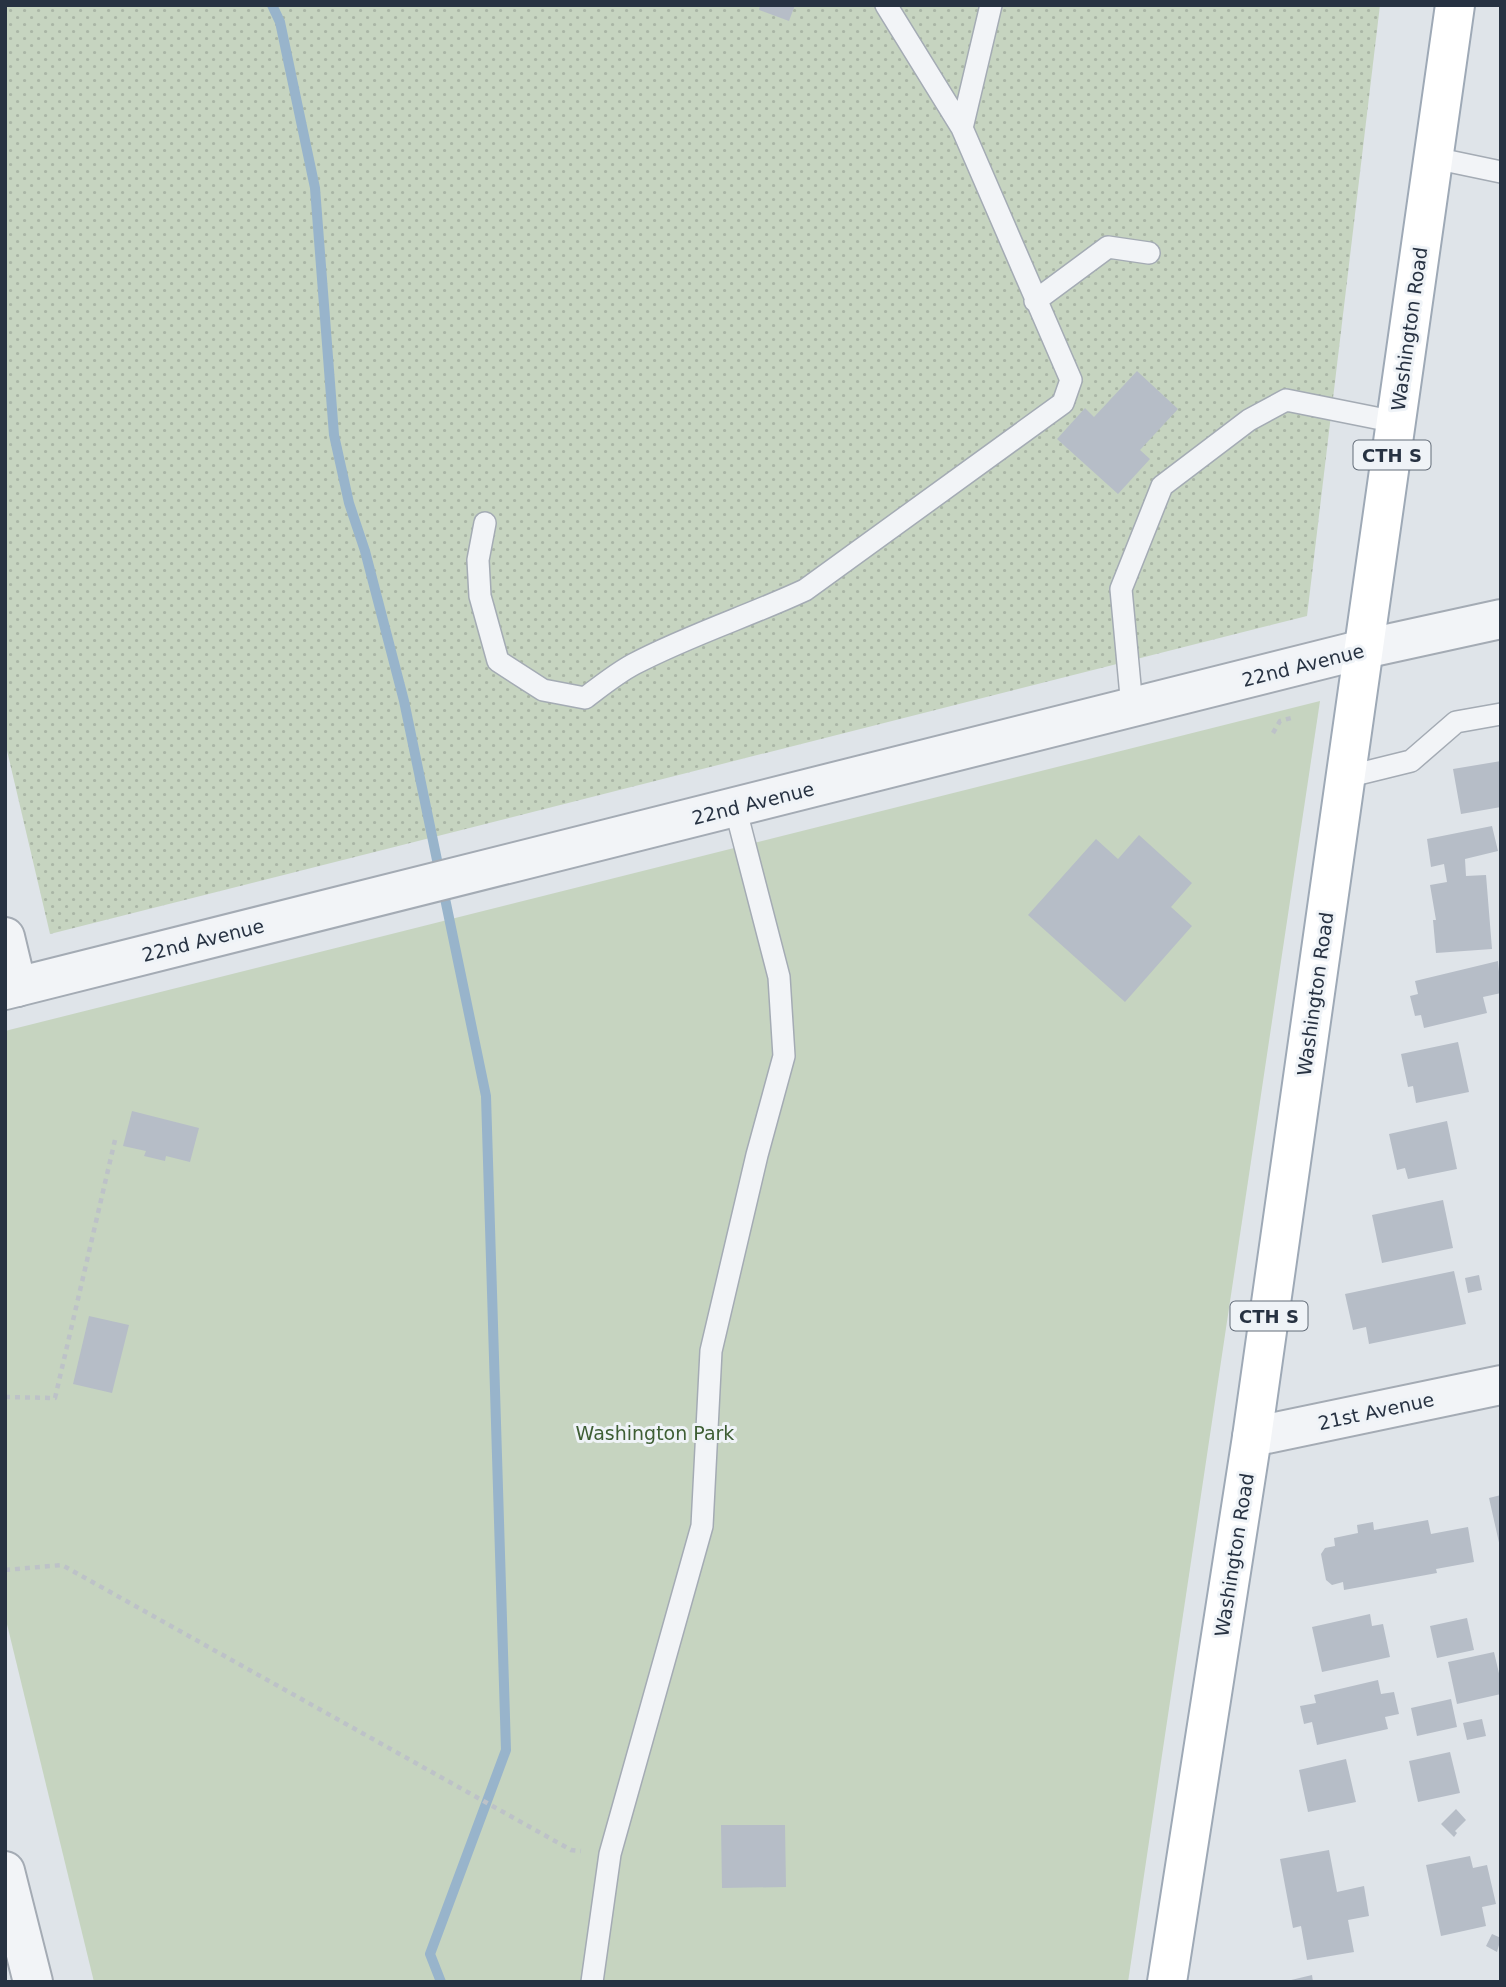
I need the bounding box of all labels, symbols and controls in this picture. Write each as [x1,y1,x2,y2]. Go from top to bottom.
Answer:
street label: Washington Road [1387,246,1431,412]
road number: CTH S [1354,440,1430,470]
street label: 22nd Avenue [1240,639,1366,691]
street label: 22nd Avenue [690,777,816,829]
street label: Washington Road [1293,911,1337,1077]
street label: 22nd Avenue [140,914,266,966]
road number: CTH S [1230,1302,1308,1330]
street label: 21st Avenue [1316,1388,1436,1434]
park label: Washington Park [576,1422,734,1444]
street label: Washington Road [1210,1472,1258,1638]

